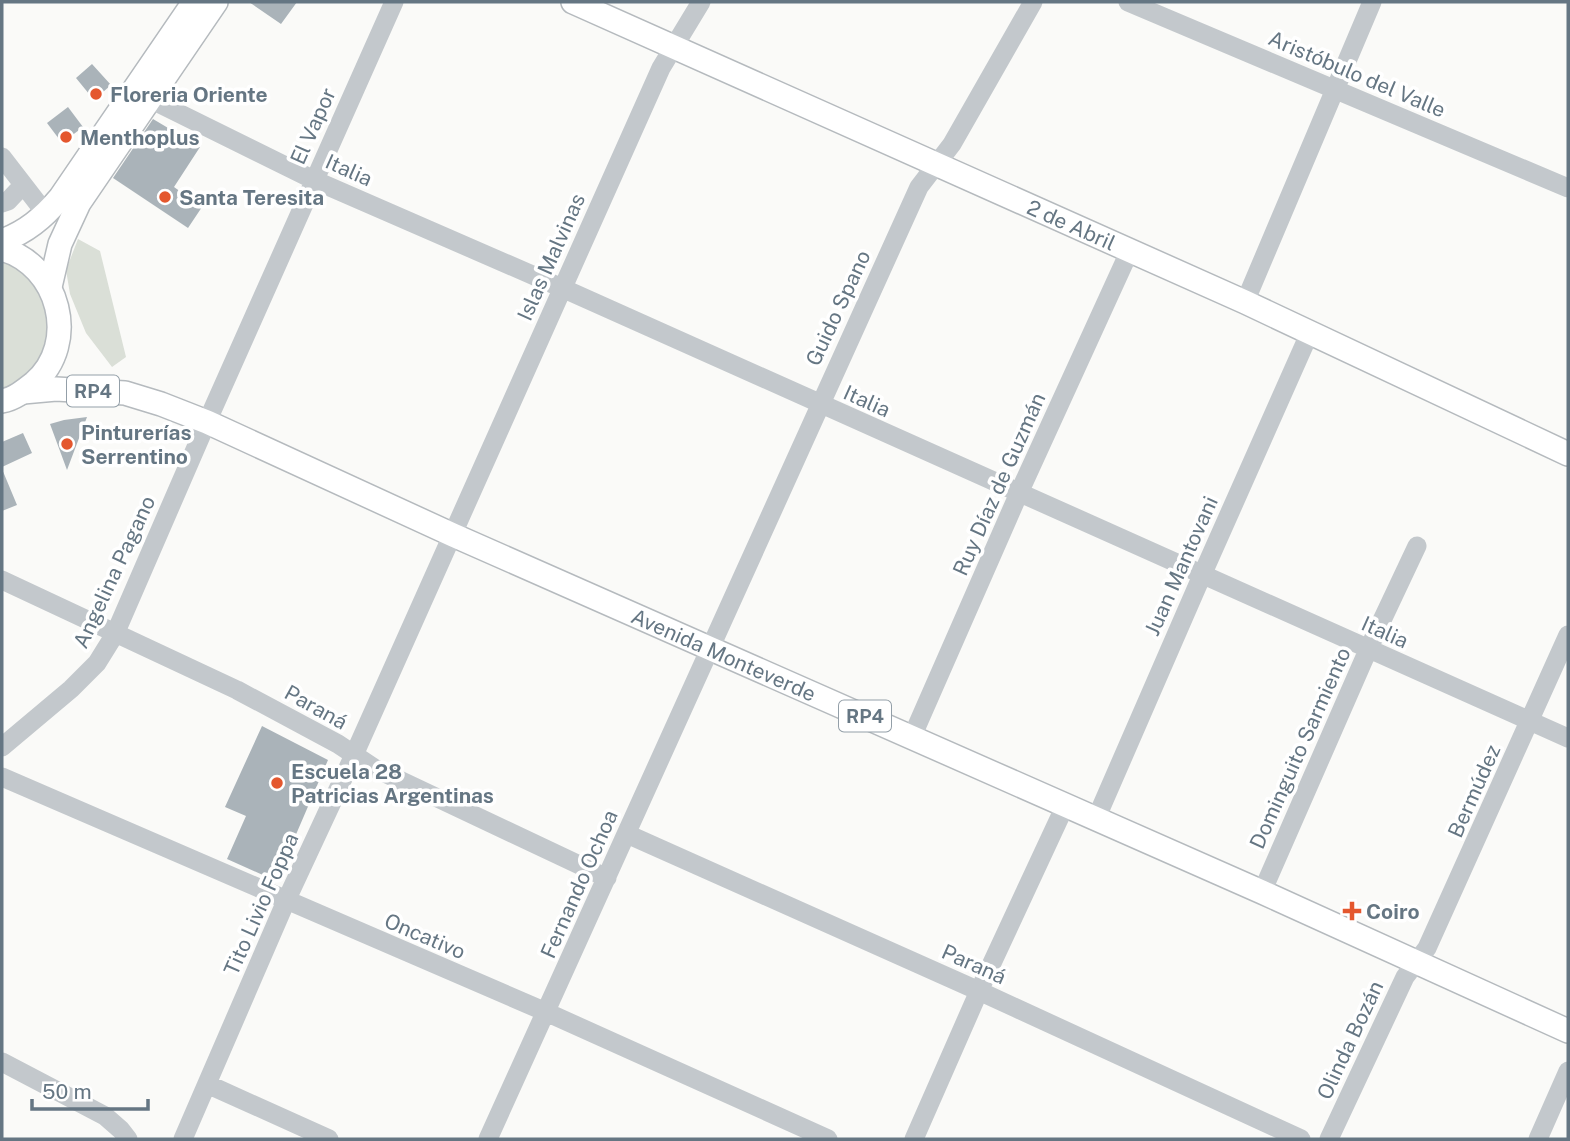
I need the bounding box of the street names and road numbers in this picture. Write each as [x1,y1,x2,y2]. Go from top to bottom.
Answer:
street label: Aristóbulo del Valle [1265,25,1449,123]
street label: El Vapor [285,84,341,168]
street label: Italia [322,149,376,191]
street label: Islas Malvinas [512,190,590,324]
street label: 2 de Abril [1023,194,1120,255]
street label: Guido Spano [800,246,876,370]
road number: RP4 [67,376,119,406]
street label: Italia [840,380,894,422]
street label: Ruy Díaz de Guzmán [947,389,1051,579]
street label: Angelina Pagano [68,492,160,652]
street label: Juan Mantovani [1139,492,1223,640]
street label: Avenida Monteverde [628,603,820,706]
street label: Italia [1358,611,1412,653]
street label: Dominguito Sarmiento [1244,644,1356,852]
street label: Paraná [280,680,352,734]
road number: RP4 [839,701,891,732]
street label: Bermúdez [1442,741,1506,841]
street label: Fernando Ochoa [535,806,623,962]
street label: Tito Livio Foppa [218,829,304,979]
street label: Oncativo [381,908,469,964]
street label: Paraná [938,939,1010,989]
street label: Olinda Bozán [1312,977,1388,1103]

